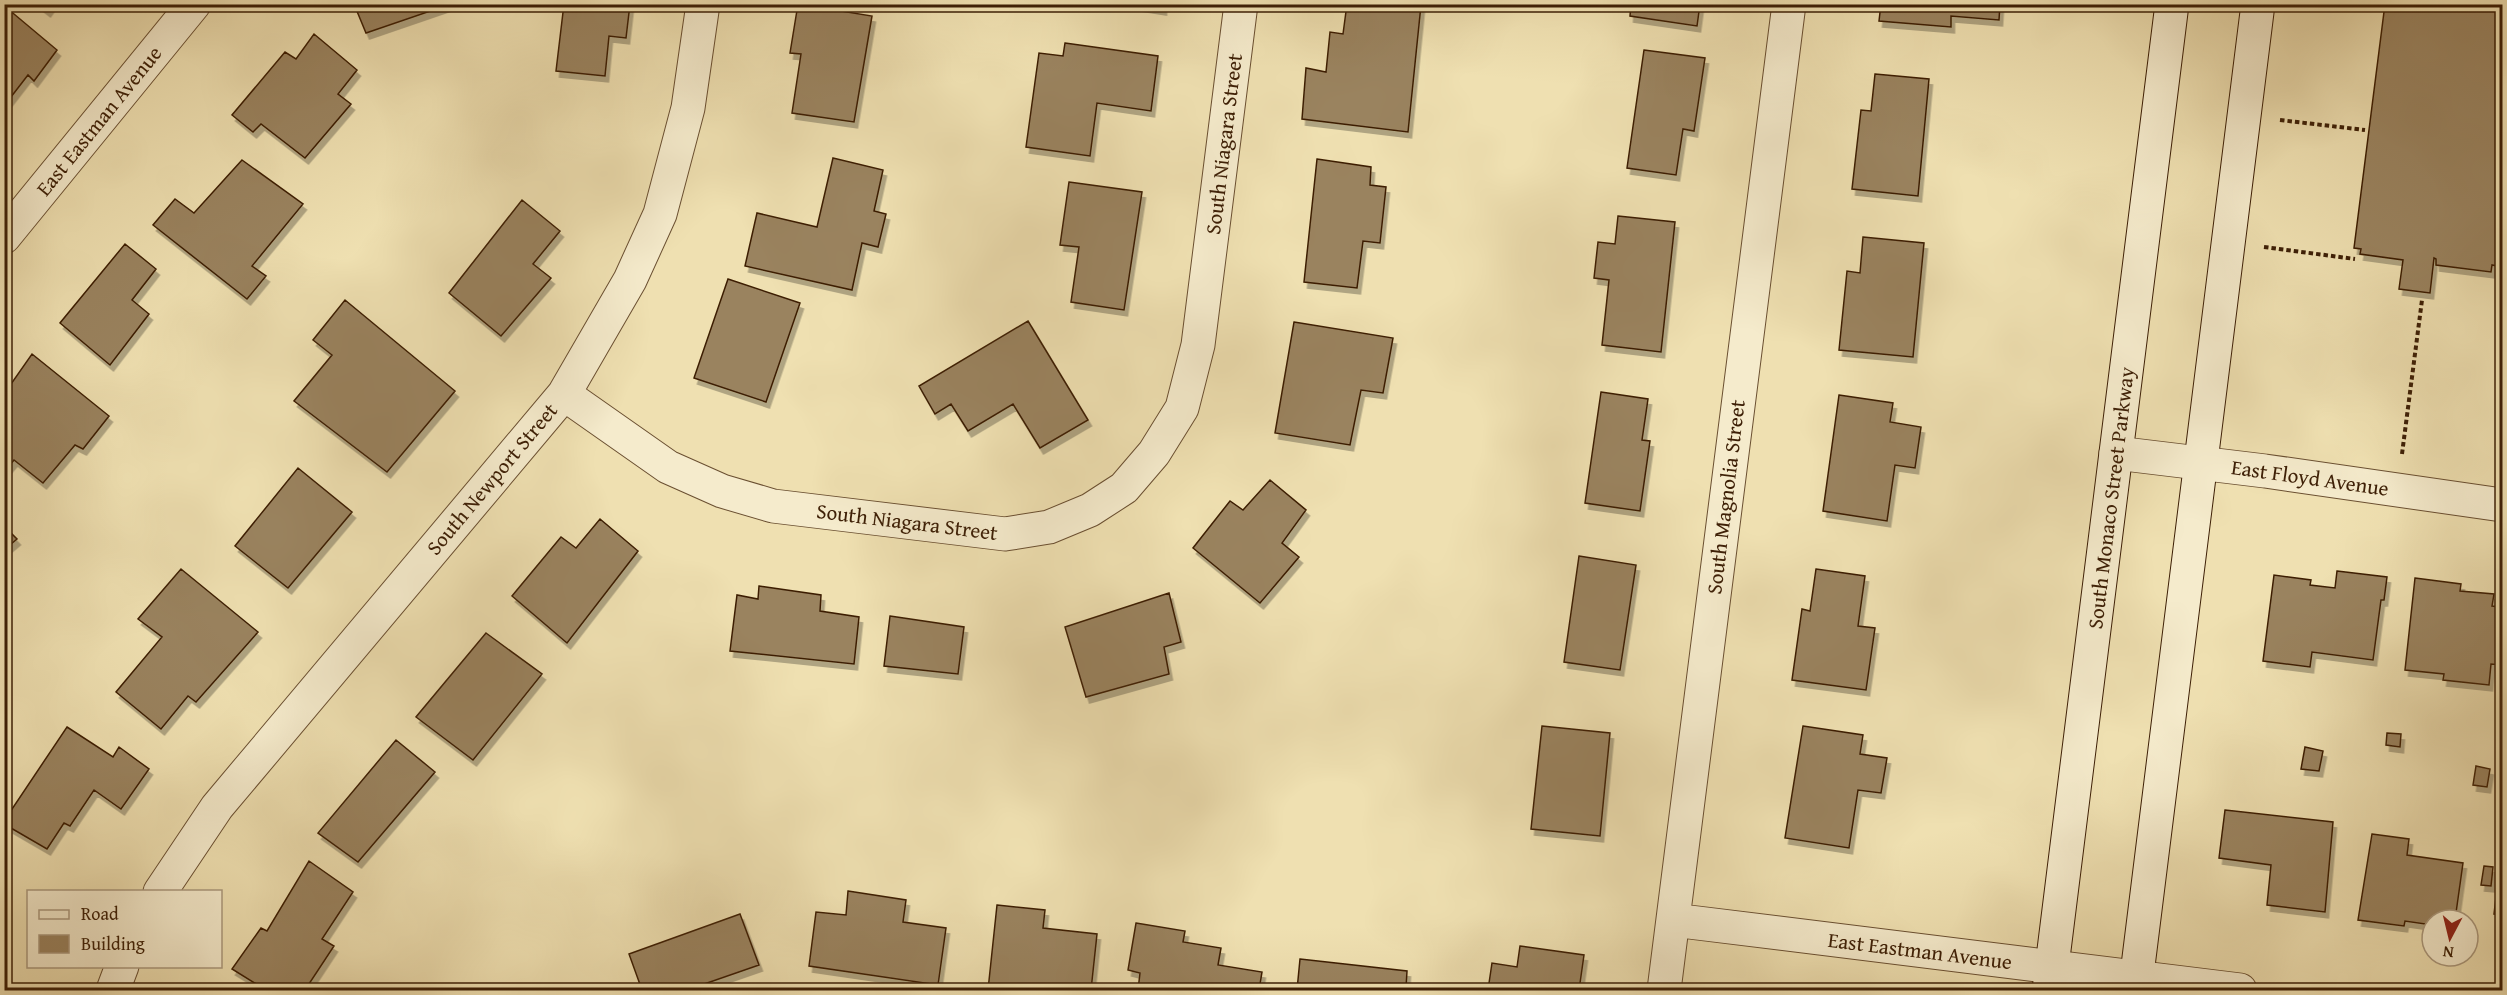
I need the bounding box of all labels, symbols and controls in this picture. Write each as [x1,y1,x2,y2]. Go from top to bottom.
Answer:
street label: East Eastman Avenue [28,39,169,202]
street label: South Niagara Street [1197,51,1250,236]
street label: South Monaco Street Parkway [2079,365,2142,631]
street label: South Newport Street [419,395,565,562]
street label: South Magnolia Street [1698,397,1753,596]
street label: East Floyd Avenue [2229,451,2391,504]
street label: South Niagara Street [815,495,1000,548]
legend [27,890,222,968]
text: Road [81,900,119,927]
north arrow [2420,908,2480,968]
street label: East Eastman Avenue [1826,924,2014,977]
text: Building [81,930,145,957]
text: N [2441,940,2455,965]

